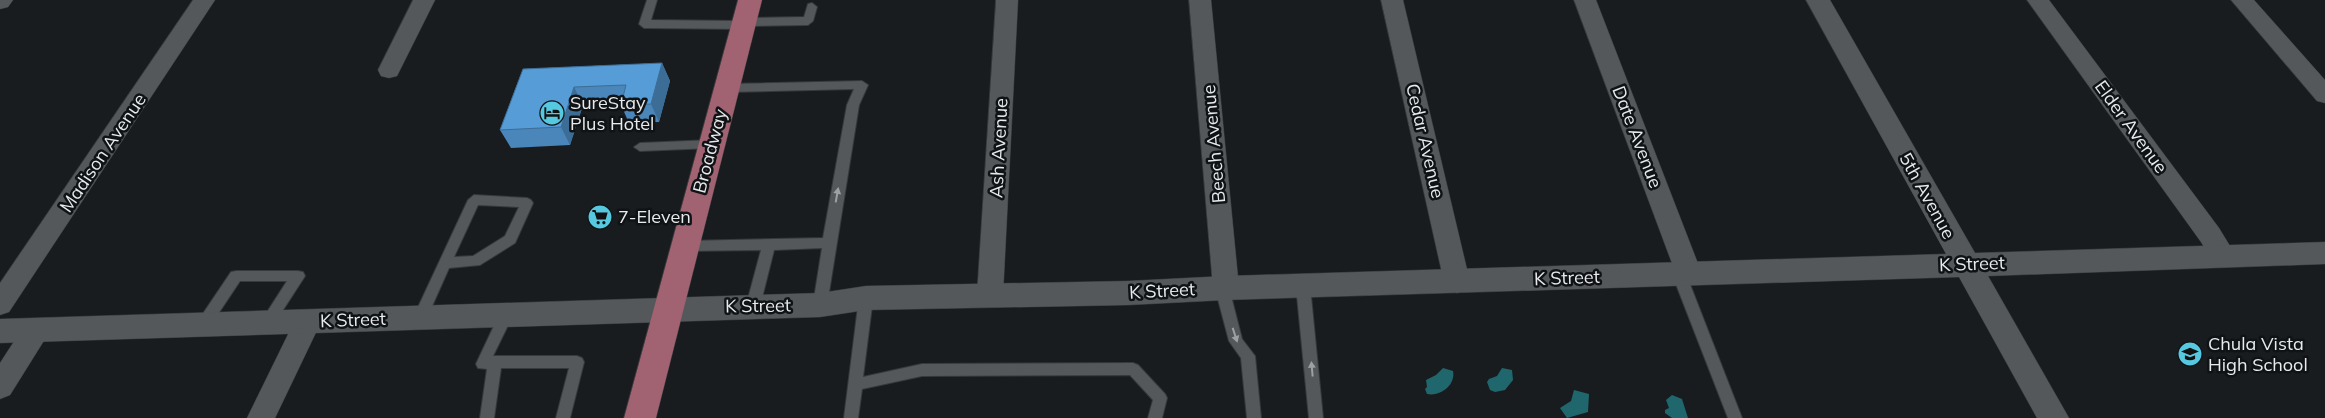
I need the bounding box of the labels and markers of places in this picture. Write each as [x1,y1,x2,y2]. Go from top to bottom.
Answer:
place label: SureStay Plus Hotel [570,91,654,135]
hotel icon: SureStay Plus Hotel [539,100,565,126]
supermarket icon: 7-Eleven [587,204,613,230]
place label: 7-Eleven [618,205,691,228]
place label: Chula Vista High School [2208,332,2308,376]
school or university icon: Chula Vista High School [2177,341,2203,367]

